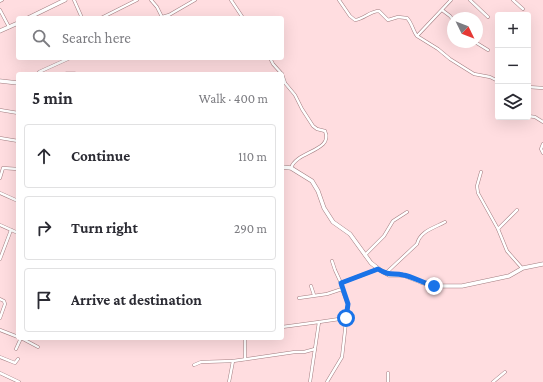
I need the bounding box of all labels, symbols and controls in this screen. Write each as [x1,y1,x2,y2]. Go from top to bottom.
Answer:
north arrow [447,12,483,48]
map controls [495,12,531,120]
button: + [495,12,531,48]
search box [16,16,284,60]
icon: search [30,27,52,49]
text: Search here [62,30,131,46]
button: − [495,48,531,84]
button: layers [495,84,531,120]
text: 5 min [32,89,73,108]
text: Walk · 400 m [199,91,268,106]
icon: ahead [33,145,55,167]
text: Continue [71,148,130,164]
text: 110 m [238,149,267,164]
icon: right [33,217,55,239]
text: Turn right [71,220,138,236]
text: 290 m [234,221,267,236]
route end [425,277,443,295]
icon: arrive [33,289,55,311]
text: Arrive at destination [71,292,202,308]
route start [337,309,355,327]

